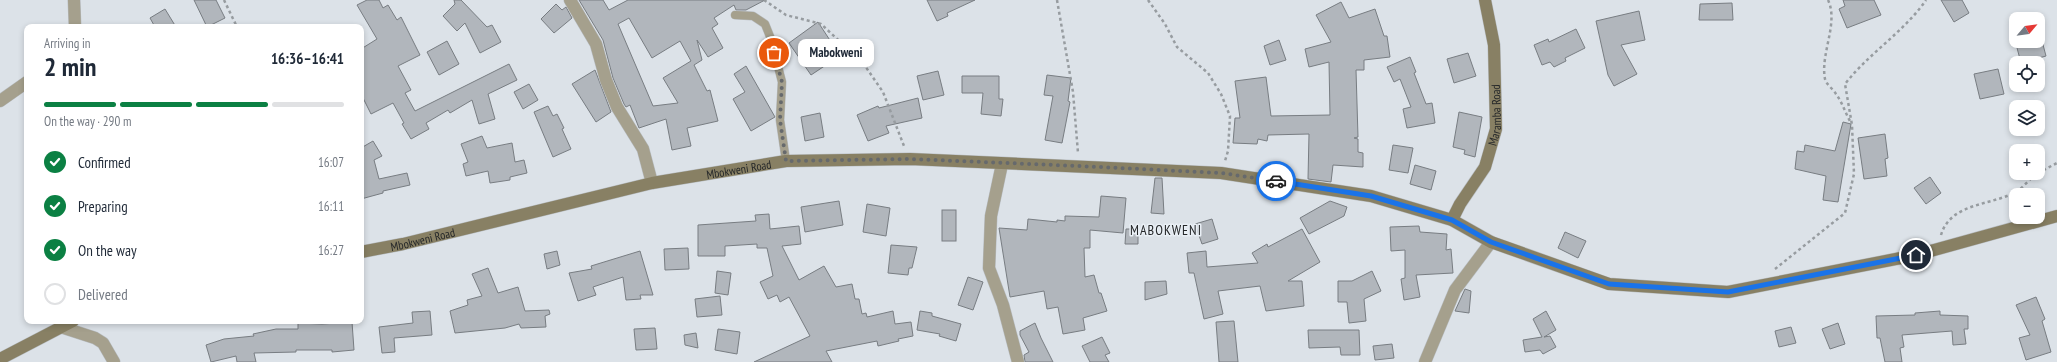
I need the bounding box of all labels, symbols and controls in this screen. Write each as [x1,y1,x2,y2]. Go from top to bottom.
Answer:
north arrow [2009,12,2045,48]
map controls [2009,12,2045,224]
text: Arriving in [44,35,91,52]
pin [757,36,791,70]
callout: Mabokweni [798,39,874,67]
icon: bag [763,42,785,64]
text: Mabokweni [810,44,862,61]
text: 16:36–16:41 [271,49,344,68]
text: 2 min [44,50,97,83]
button: locate [2009,56,2045,92]
street label: Maramba Road [1484,84,1504,147]
button: layers [2009,100,2045,136]
text: On the way · 290 m [44,113,131,130]
button: + [2009,144,2045,180]
icon: check [44,151,66,173]
text: Confirmed [78,153,131,172]
text: 16:07 [318,154,344,171]
street label: Mbokweni Road [705,156,772,181]
courier [1256,161,1296,201]
icon: car [1265,170,1287,192]
button: − [2009,188,2045,224]
icon: check [44,195,66,217]
text: Preparing [78,197,128,216]
text: 16:11 [318,198,344,215]
district label: MABOKWENI [1130,221,1202,239]
street label: Mbokweni Road [389,224,456,254]
pin [1899,238,1933,272]
icon: check [44,239,66,261]
text: On the way [78,241,137,260]
text: 16:27 [318,242,344,259]
icon: home [1905,244,1927,266]
text: Delivered [78,285,128,304]

